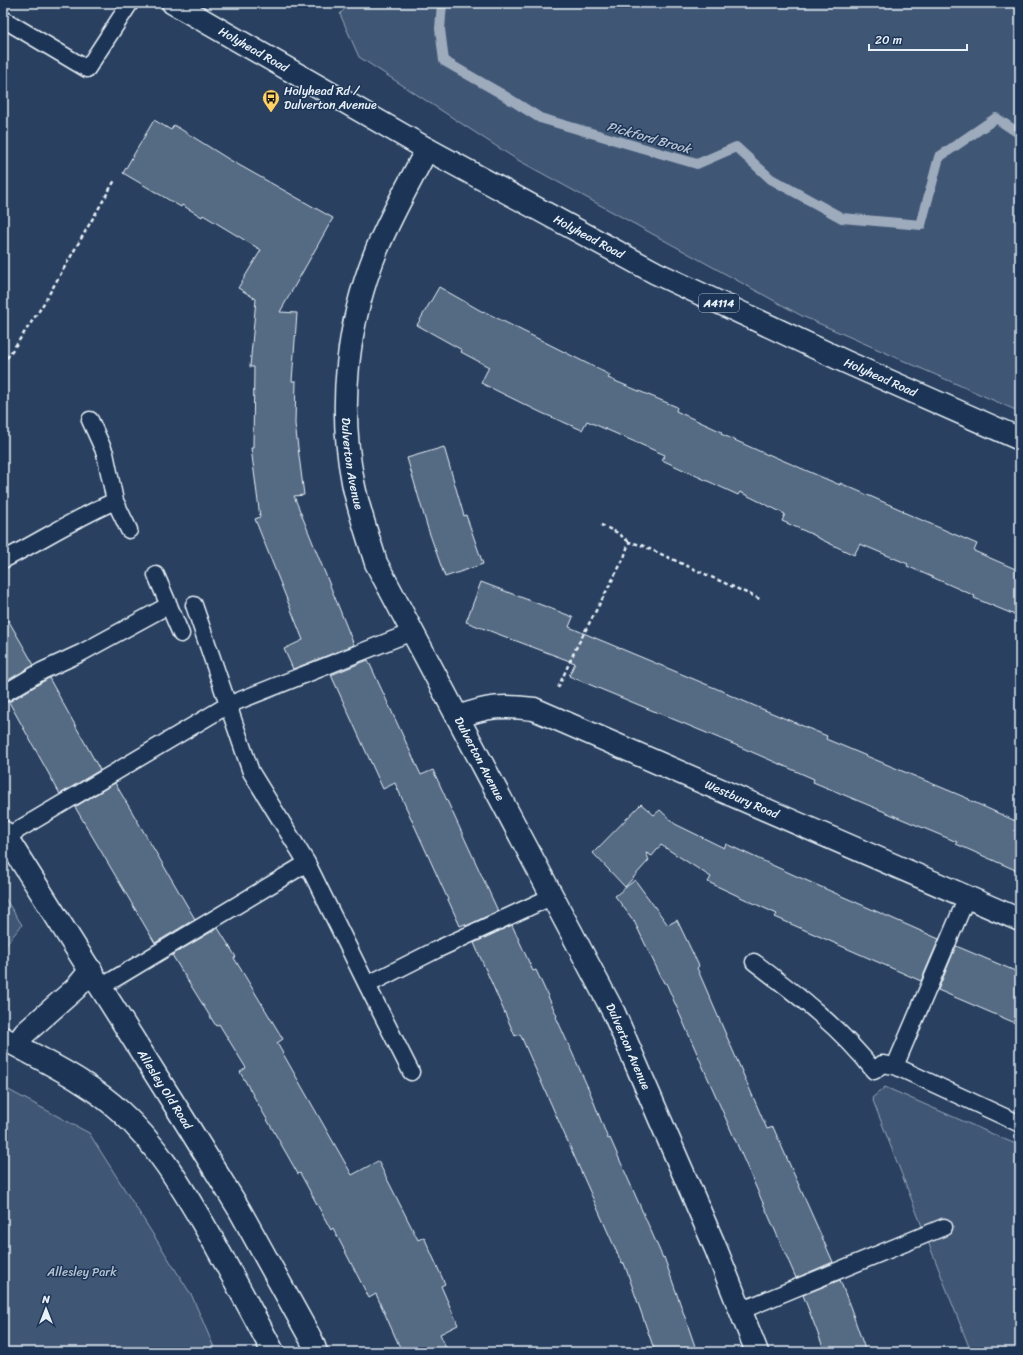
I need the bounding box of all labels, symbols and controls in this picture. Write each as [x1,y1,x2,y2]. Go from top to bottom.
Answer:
street label: Holyhead Road [214,20,293,79]
scale bar [869,26,967,52]
text: 20 m [875,29,902,51]
place label: Holyhead Rd / Dulverton Avenue [284,80,377,116]
bus stop icon: Holyhead Rd / Dulverton Avenue [261,88,281,113]
water label: Pickford Brook [604,115,695,161]
street label: Holyhead Road [549,208,629,265]
road number: A4114 [699,294,739,312]
street label: Holyhead Road [840,351,921,403]
street label: Dulverton Avenue [335,417,370,512]
street label: Dulverton Avenue [448,713,511,805]
street label: Westbury Road [701,773,783,825]
street label: Dulverton Avenue [600,999,657,1094]
street label: Allesley Old Road [131,1044,199,1134]
park label: Allesley Park [46,1261,117,1283]
north arrow [26,1289,66,1329]
text: N [41,1290,50,1309]

